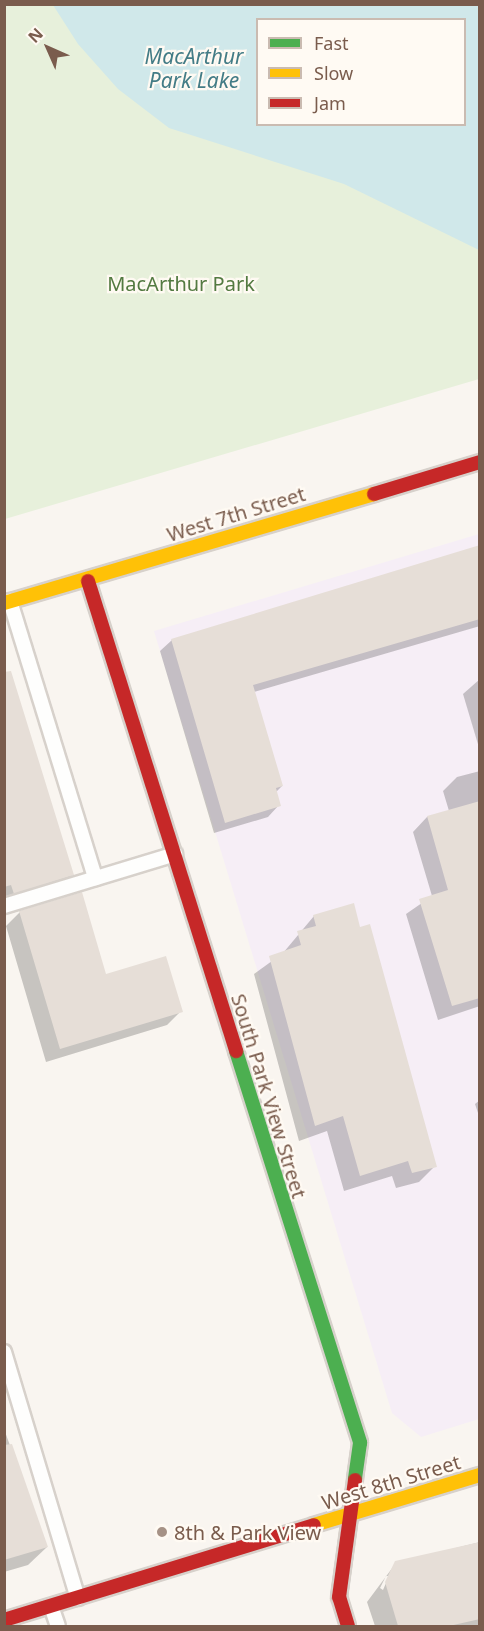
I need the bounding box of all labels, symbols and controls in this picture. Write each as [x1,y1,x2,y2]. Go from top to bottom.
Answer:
north arrow [18,18,78,78]
legend [256,18,466,126]
text: N [23,23,48,48]
text: Fast [314,31,349,55]
water label: MacArthur Park Lake [145,43,243,93]
text: Slow [314,61,353,85]
text: Jam [314,91,346,115]
park label: MacArthur Park [107,271,255,295]
street label: West 7th Street [164,482,308,546]
street label: South Park View Street [226,991,312,1201]
street label: West 8th Street [319,1450,463,1514]
place label: 8th & Park View [174,1520,321,1544]
marker: 8th & Park View [155,1525,169,1539]

